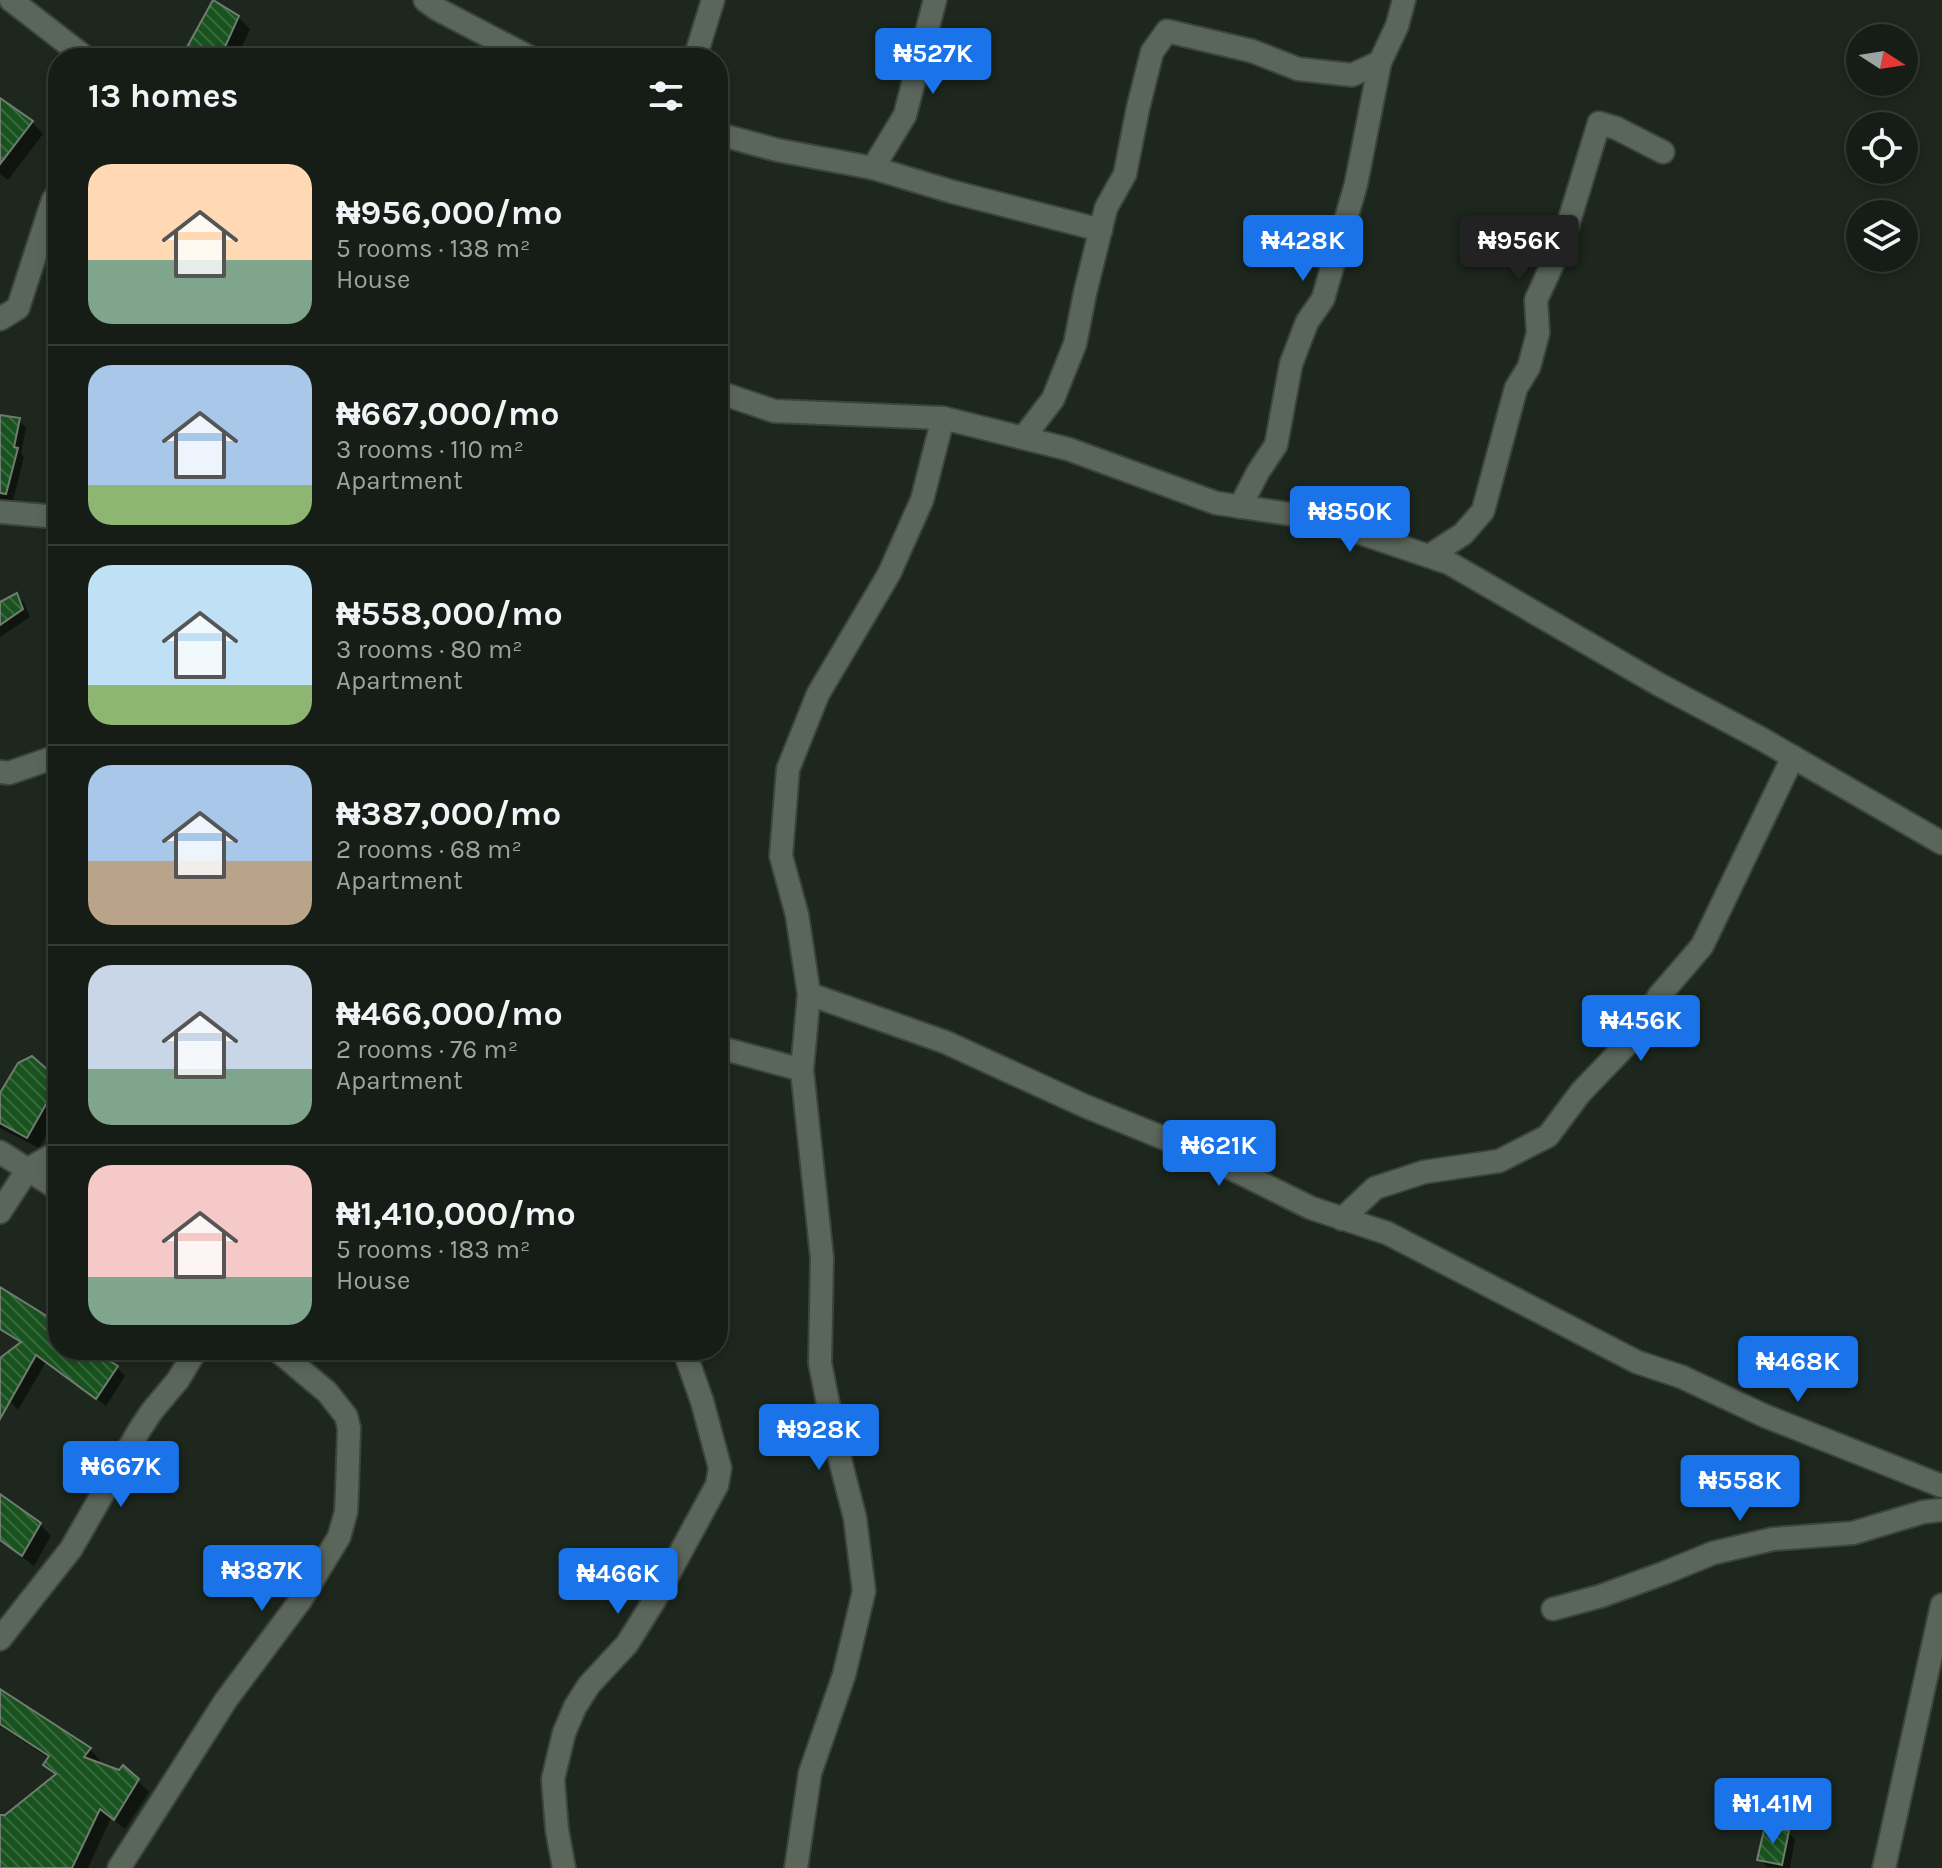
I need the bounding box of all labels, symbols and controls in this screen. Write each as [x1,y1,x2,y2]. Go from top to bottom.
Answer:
north arrow [1846,24,1918,96]
map controls [1846,24,1918,272]
pin: ₦527K [877,28,989,96]
text: ₦527K [893,38,973,69]
icon: filters [644,74,688,118]
text: 13 homes [88,76,239,116]
button: locate [1846,112,1918,184]
text: ₦956,000/mo [336,193,562,233]
icon: home [152,196,248,292]
button: layers [1846,200,1918,272]
pin: ₦428K [1247,215,1359,283]
pin: ₦956K [1463,215,1575,283]
text: ₦428K [1261,225,1345,256]
text: ₦956K [1478,225,1560,256]
text: 5 rooms · 138 m² [336,233,531,264]
text: House [336,264,410,295]
text: ₦667,000/mo [336,394,559,434]
icon: home [152,397,248,493]
text: 3 rooms · 110 m² [336,434,524,465]
text: Apartment [336,465,463,496]
pin: ₦850K [1294,486,1406,554]
text: ₦850K [1308,496,1392,527]
text: ₦558,000/mo [336,594,563,634]
icon: home [152,597,248,693]
text: 3 rooms · 80 m² [336,634,523,665]
text: Apartment [336,665,463,696]
text: ₦387,000/mo [336,794,561,834]
icon: home [152,797,248,893]
text: 2 rooms · 68 m² [336,834,522,865]
text: Apartment [336,865,463,896]
text: ₦466,000/mo [336,994,563,1034]
pin: ₦456K [1585,995,1697,1063]
icon: home [152,997,248,1093]
text: ₦456K [1600,1005,1682,1036]
text: 2 rooms · 76 m² [336,1034,518,1065]
text: Apartment [336,1065,463,1096]
pin: ₦621K [1163,1120,1275,1188]
text: ₦621K [1181,1130,1257,1161]
text: ₦1,410,000/mo [336,1194,576,1234]
icon: home [152,1197,248,1293]
text: 5 rooms · 183 m² [336,1234,531,1265]
text: House [336,1265,410,1296]
pin: ₦468K [1742,1336,1854,1404]
text: ₦468K [1756,1346,1840,1377]
pin: ₦928K [763,1404,875,1472]
text: ₦928K [777,1414,861,1445]
pin: ₦667K [65,1441,177,1509]
text: ₦667K [81,1451,161,1482]
pin: ₦558K [1684,1455,1796,1523]
text: ₦558K [1699,1465,1781,1496]
pin: ₦387K [206,1545,318,1613]
pin: ₦466K [562,1548,674,1616]
text: ₦387K [221,1555,303,1586]
text: ₦466K [577,1558,659,1589]
pin: ₦1.41M [1708,1778,1838,1846]
text: ₦1.41M [1732,1788,1814,1819]

